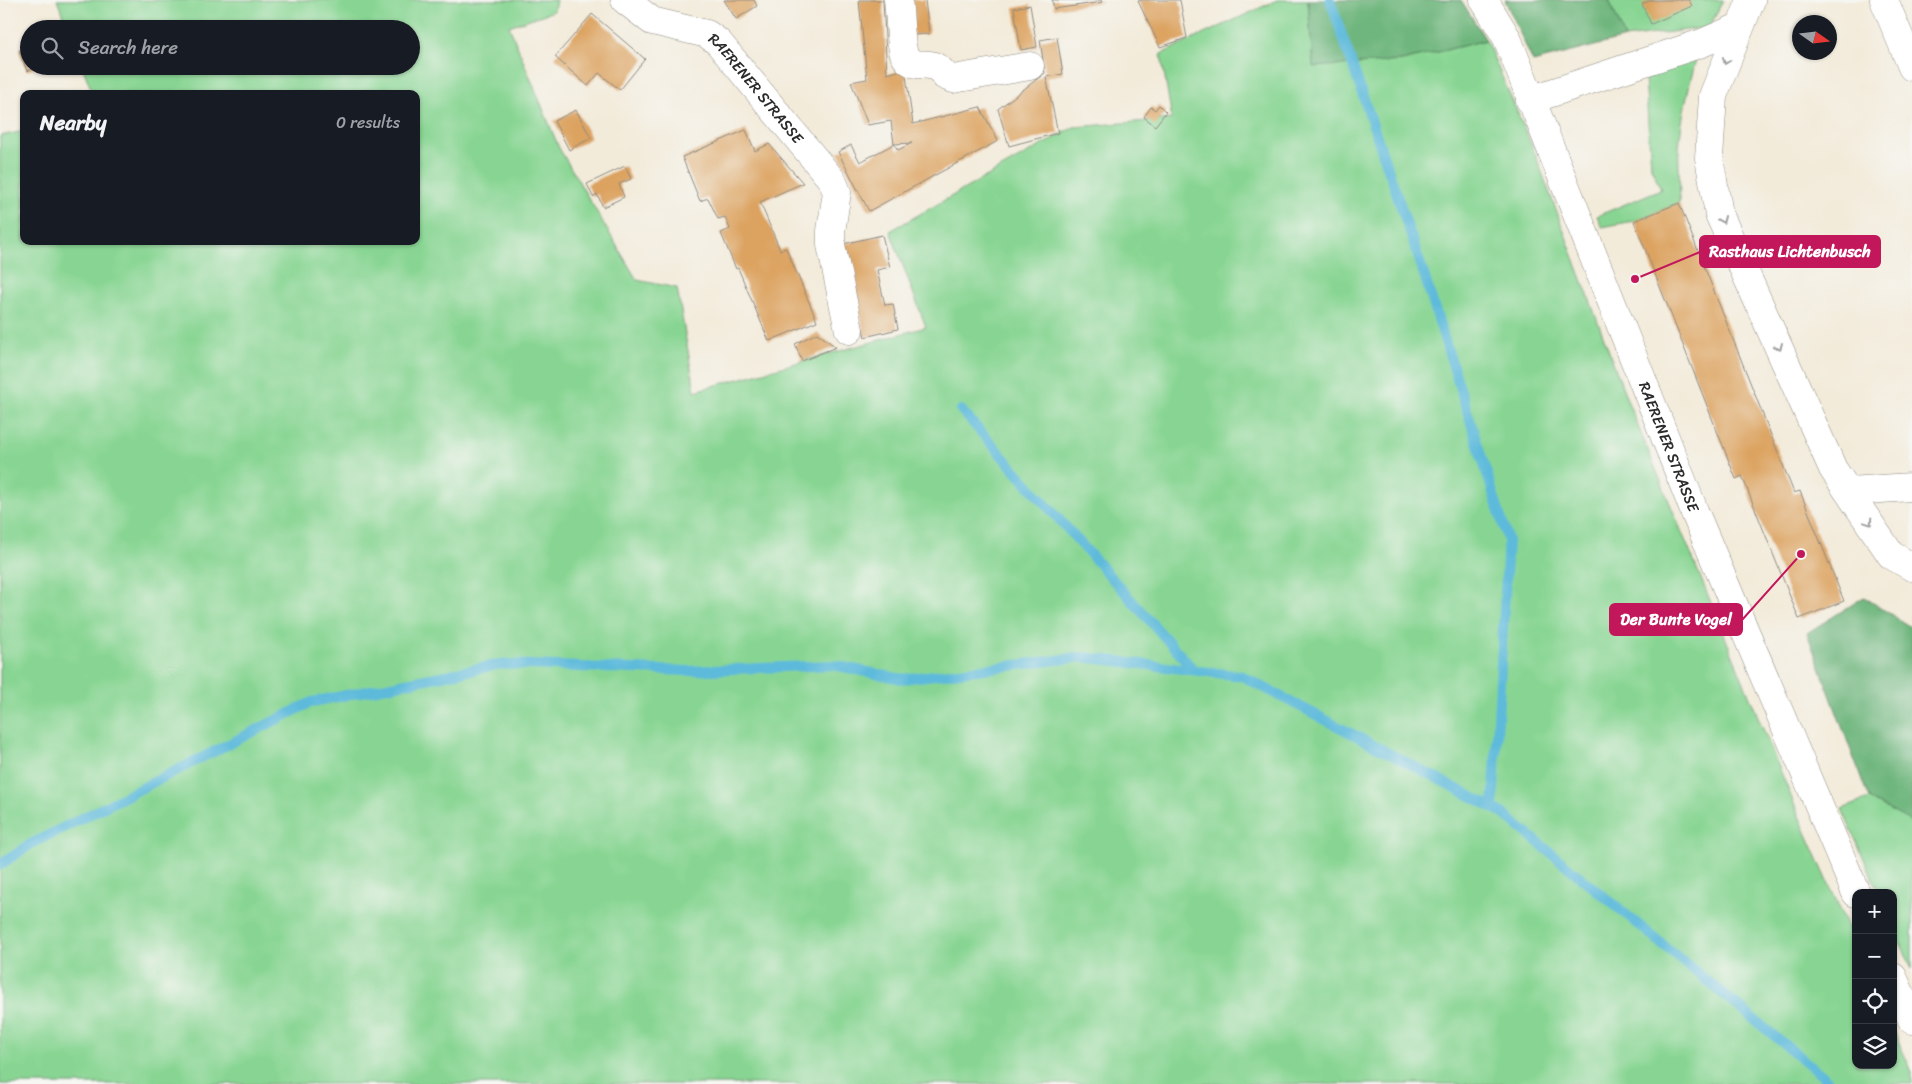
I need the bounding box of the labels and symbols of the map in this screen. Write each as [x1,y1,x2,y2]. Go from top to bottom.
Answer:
north arrow [1792,15,1837,60]
street label: RAERENER STRASSE [703,26,811,151]
one-way arrow [1722,56,1732,65]
one-way arrow [1715,215,1726,224]
callout: Rasthaus Lichtenbusch [1700,236,1880,267]
text: Rasthaus Lichtenbusch [1708,237,1871,266]
one-way arrow [1772,342,1783,351]
street label: RAERENER STRASSE [1631,378,1707,517]
one-way arrow [1863,516,1872,526]
callout: Der Bunte Vogel [1610,604,1742,635]
text: Der Bunte Vogel [1620,605,1733,634]

